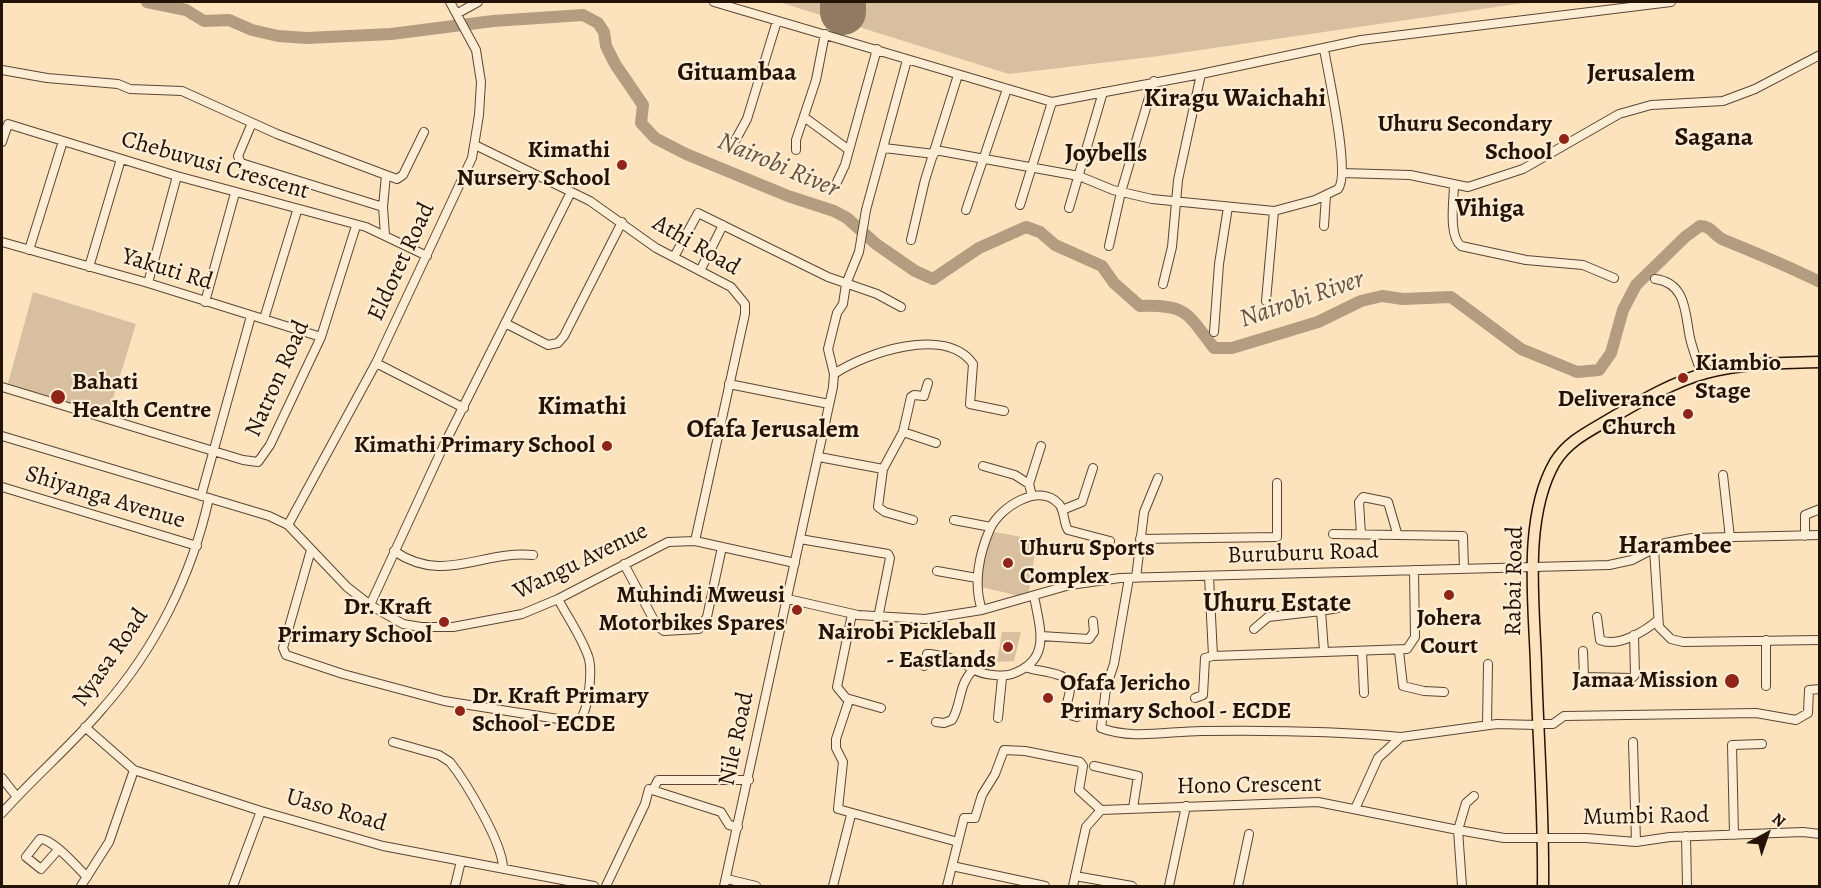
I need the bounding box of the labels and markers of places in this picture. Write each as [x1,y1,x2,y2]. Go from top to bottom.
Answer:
place label: Uhuru Secondary School [1378,111,1552,167]
marker: Uhuru Secondary School [1557,132,1571,146]
place label: Kimathi Nursery School [457,137,610,193]
marker: Kimathi Nursery School [615,158,629,172]
place label: Kiambio Stage [1695,350,1781,406]
place label: Bahati Health Centre [72,369,211,425]
marker: Kiambio Stage [1676,371,1690,385]
place label: Deliverance Church [1557,386,1676,442]
marker: Bahati Health Centre [49,388,67,406]
marker: Deliverance Church [1681,407,1695,421]
place label: Kimathi Primary School [354,432,595,460]
marker: Kimathi Primary School [600,439,614,453]
place label: Uhuru Sports Complex [1020,535,1155,591]
marker: Uhuru Sports Complex [1001,556,1015,570]
place label: Muhindi Mweusi Motorbikes Spares [599,582,785,638]
marker: Johera Court [1442,588,1456,602]
place label: Dr. Kraft Primary School [277,594,432,650]
marker: Muhindi Mweusi Motorbikes Spares [790,603,804,617]
place label: Johera Court [1417,605,1481,661]
marker: Dr. Kraft Primary School [437,615,451,629]
place label: Nairobi Pickleball - Eastlands [818,619,996,675]
marker: Nairobi Pickleball - Eastlands [1001,640,1015,654]
place label: Jamaa Mission [1572,667,1718,695]
place label: Ofafa Jericho Primary School - ECDE [1060,670,1291,726]
marker: Jamaa Mission [1723,672,1741,690]
place label: Dr. Kraft Primary School - ECDE [472,683,648,739]
marker: Ofafa Jericho Primary School - ECDE [1041,691,1055,705]
marker: Dr. Kraft Primary School - ECDE [453,704,467,718]

